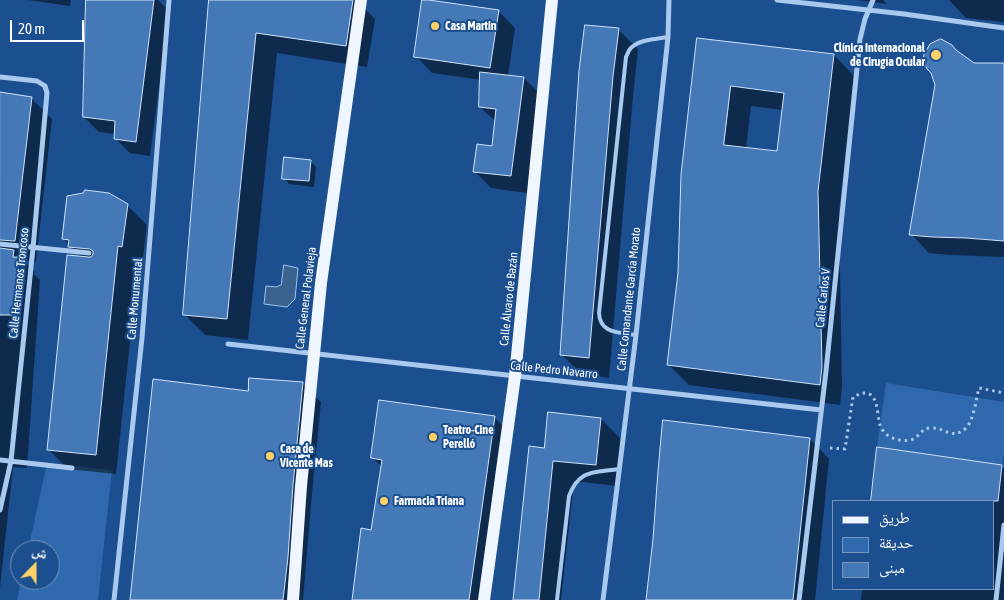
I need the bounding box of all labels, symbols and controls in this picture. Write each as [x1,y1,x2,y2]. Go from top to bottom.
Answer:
scale bar [12,10,86,42]
place label: Casa Martin [445,19,497,33]
text: 20 m [18,20,45,37]
marker: Casa Martin [429,20,441,32]
place label: Clínica Internacional de Cirugía Ocular [833,41,925,69]
marker: Clínica Internacional de Cirugía Ocular [929,48,943,62]
street label: Calle Comandante García Morato [614,226,644,372]
street label: Calle Hermanos Troncoso [6,227,32,339]
street label: Calle General Polavieja [293,246,319,350]
street label: Calle Álvaro de Bazán [497,251,521,347]
street label: Calle Monumental [124,258,146,340]
street label: Calle Carlos V [813,268,833,328]
street label: Calle Pedro Navarro [510,358,598,382]
place label: Teatro-Cine Perelló [443,423,494,451]
marker: Teatro-Cine Perelló [427,431,439,443]
place label: Casa de Vicente Mas [280,442,333,470]
marker: Casa de Vicente Mas [264,450,276,462]
place label: Farmacia Triana [394,494,464,508]
marker: Farmacia Triana [378,495,390,507]
legend [832,500,994,590]
text: طريق [879,509,910,526]
text: حديقة [879,534,913,551]
north arrow [10,540,60,590]
text: ش [30,542,50,562]
text: مبنى [879,559,905,576]

